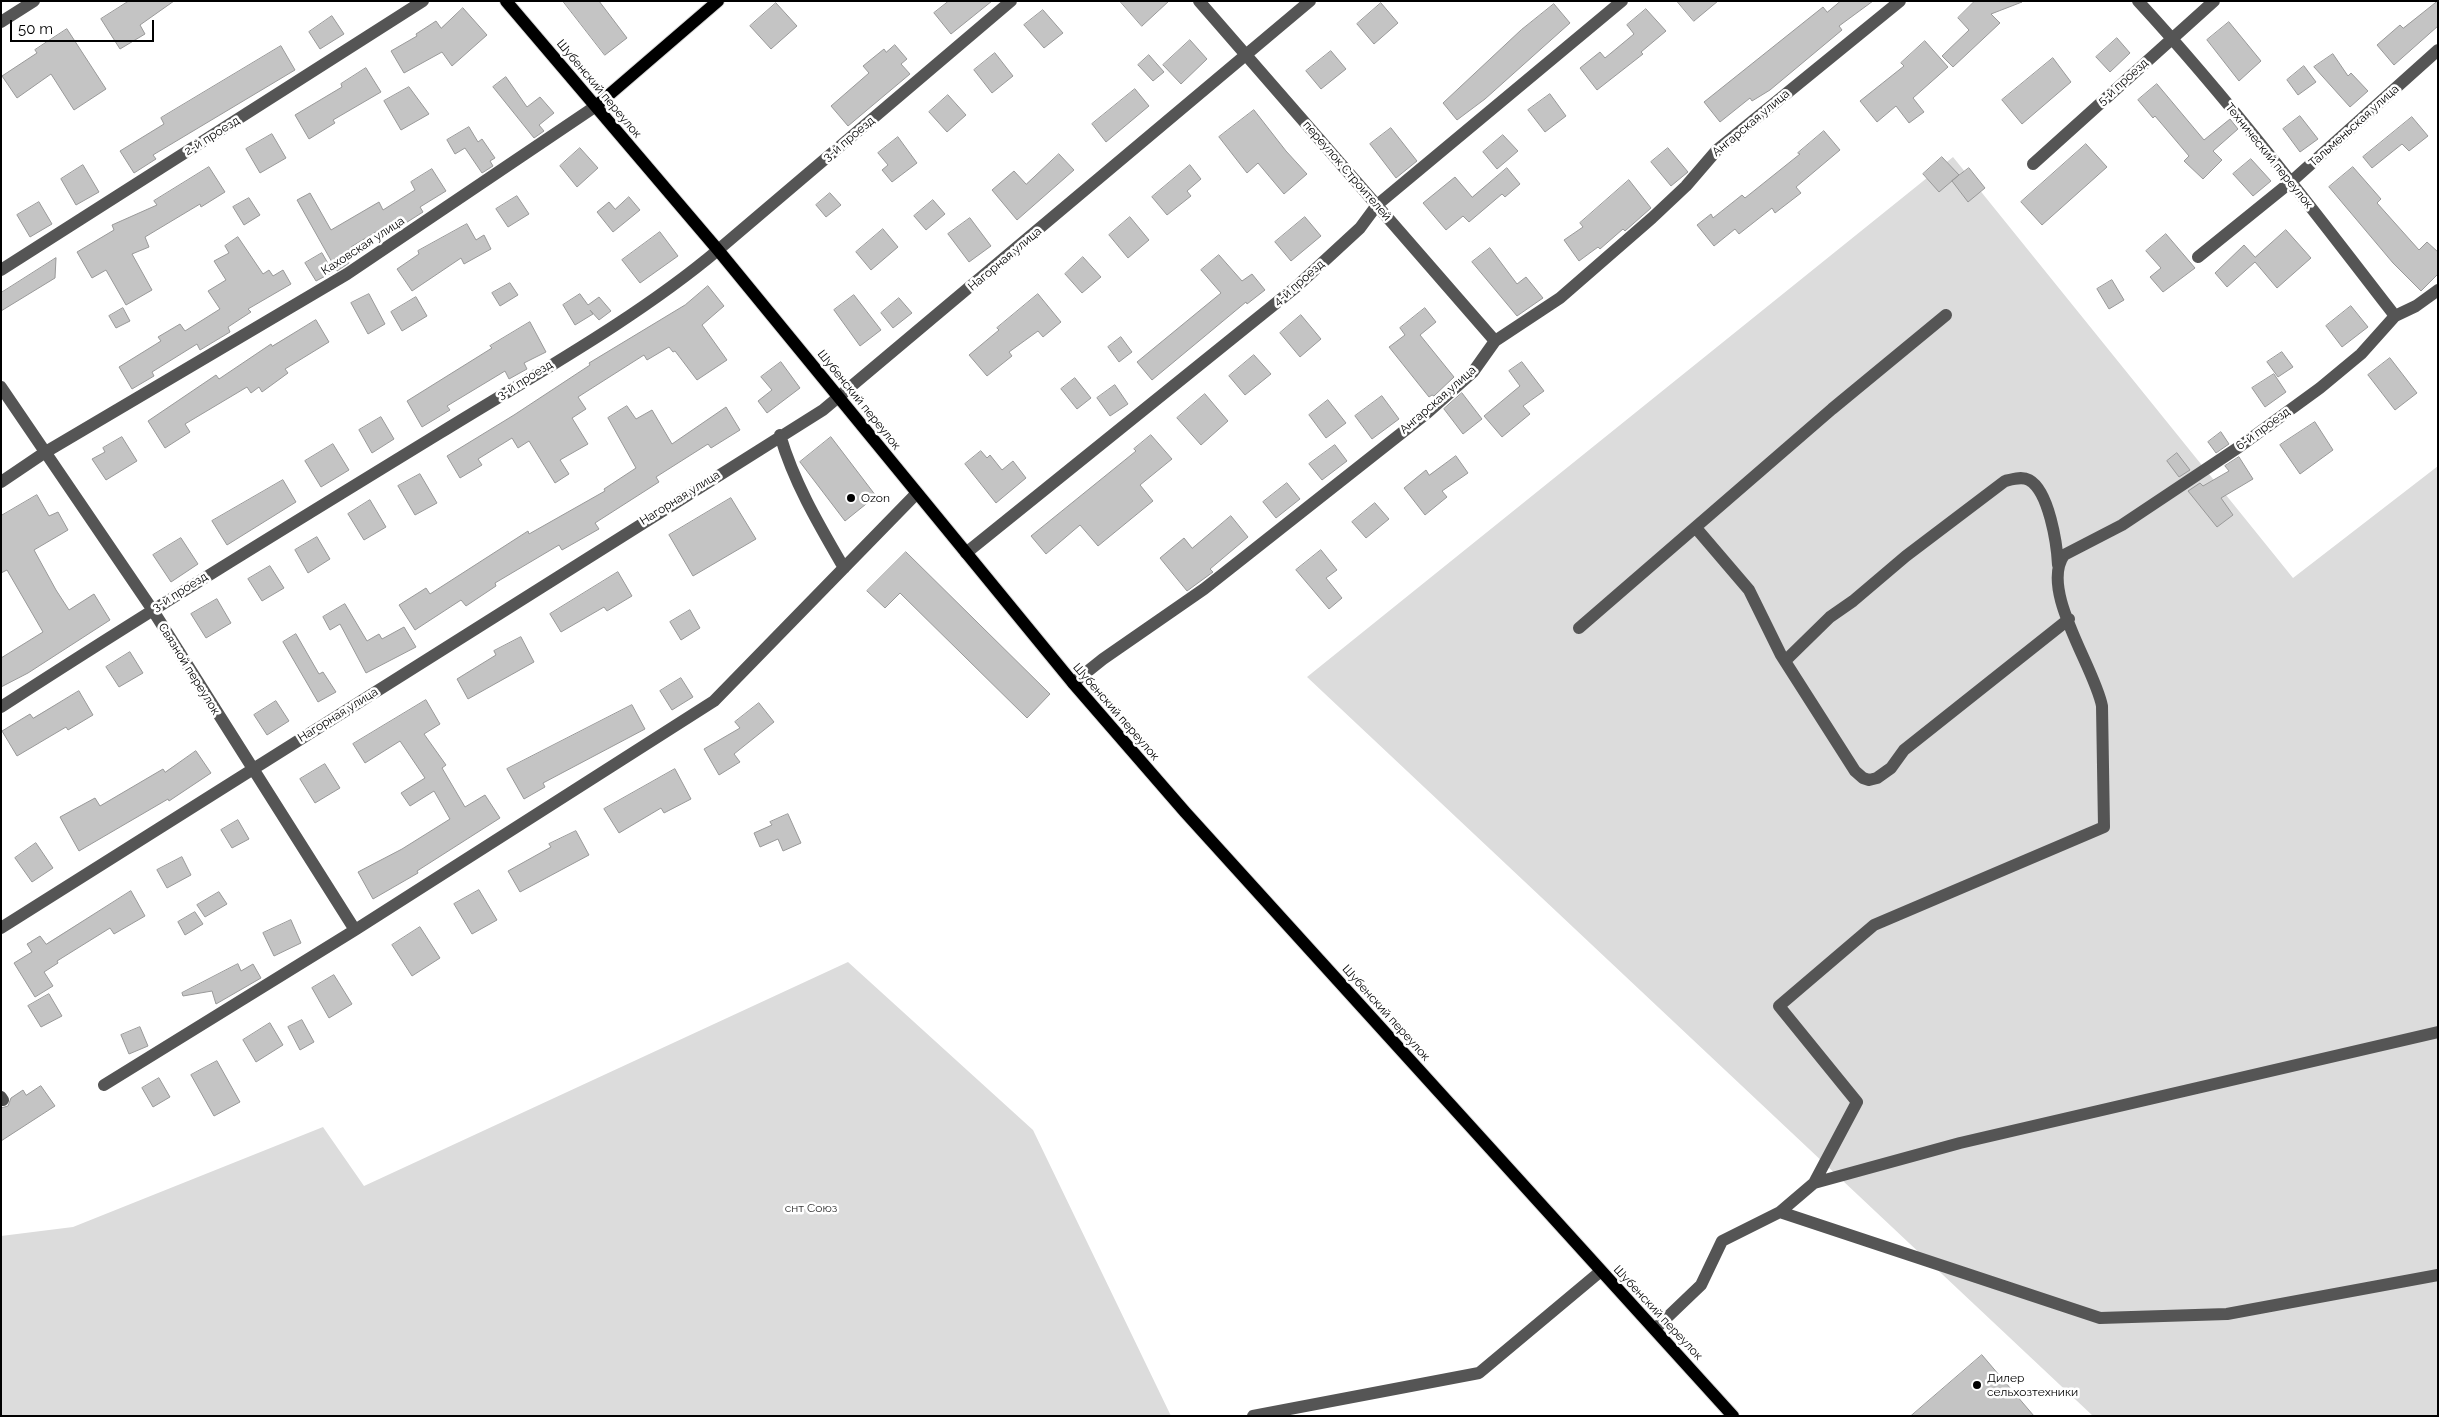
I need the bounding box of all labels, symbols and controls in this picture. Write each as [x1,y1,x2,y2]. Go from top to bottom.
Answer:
scale bar [12,10,156,42]
text: 50 m [18,20,53,38]
street label: Шубенский переулок [554,37,644,141]
street label: 5-й проезд [2095,56,2151,108]
street label: Тальменьская улица [2306,82,2402,170]
street label: Ангарская улица [1709,86,1793,160]
street label: Технический переулок [2222,100,2316,212]
street label: 2-й проезд [182,113,242,159]
street label: 3-й проезд [820,113,878,165]
street label: переулок Строителей [1300,118,1394,224]
street label: Каховская улица [319,214,407,278]
street label: Нагорная улица [965,224,1045,294]
street label: 4-й проезд [1271,257,1327,309]
street label: Шубенский переулок [814,347,904,453]
street label: 3-й проезд [495,357,555,403]
street label: Ангарская улица [1397,363,1479,437]
street label: 6-й проезд [2233,405,2293,453]
street label: Нагорная улица [637,468,723,528]
place label: Ozon [861,491,890,505]
marker: Ozon [845,492,857,504]
street label: 3-й проезд [150,569,210,615]
street label: Связной переулок [155,620,223,718]
street label: Шубенский переулок [1070,660,1162,764]
street label: Нагорная улица [295,685,381,745]
street label: Шубенский переулок [1339,962,1433,1064]
park label: снт Союз [785,1201,837,1215]
street label: Шубенский переулок [1610,1263,1706,1363]
place label: Дилер сельхозтехники [1987,1371,2078,1399]
marker: Дилер сельхозтехники [1971,1379,1983,1391]

